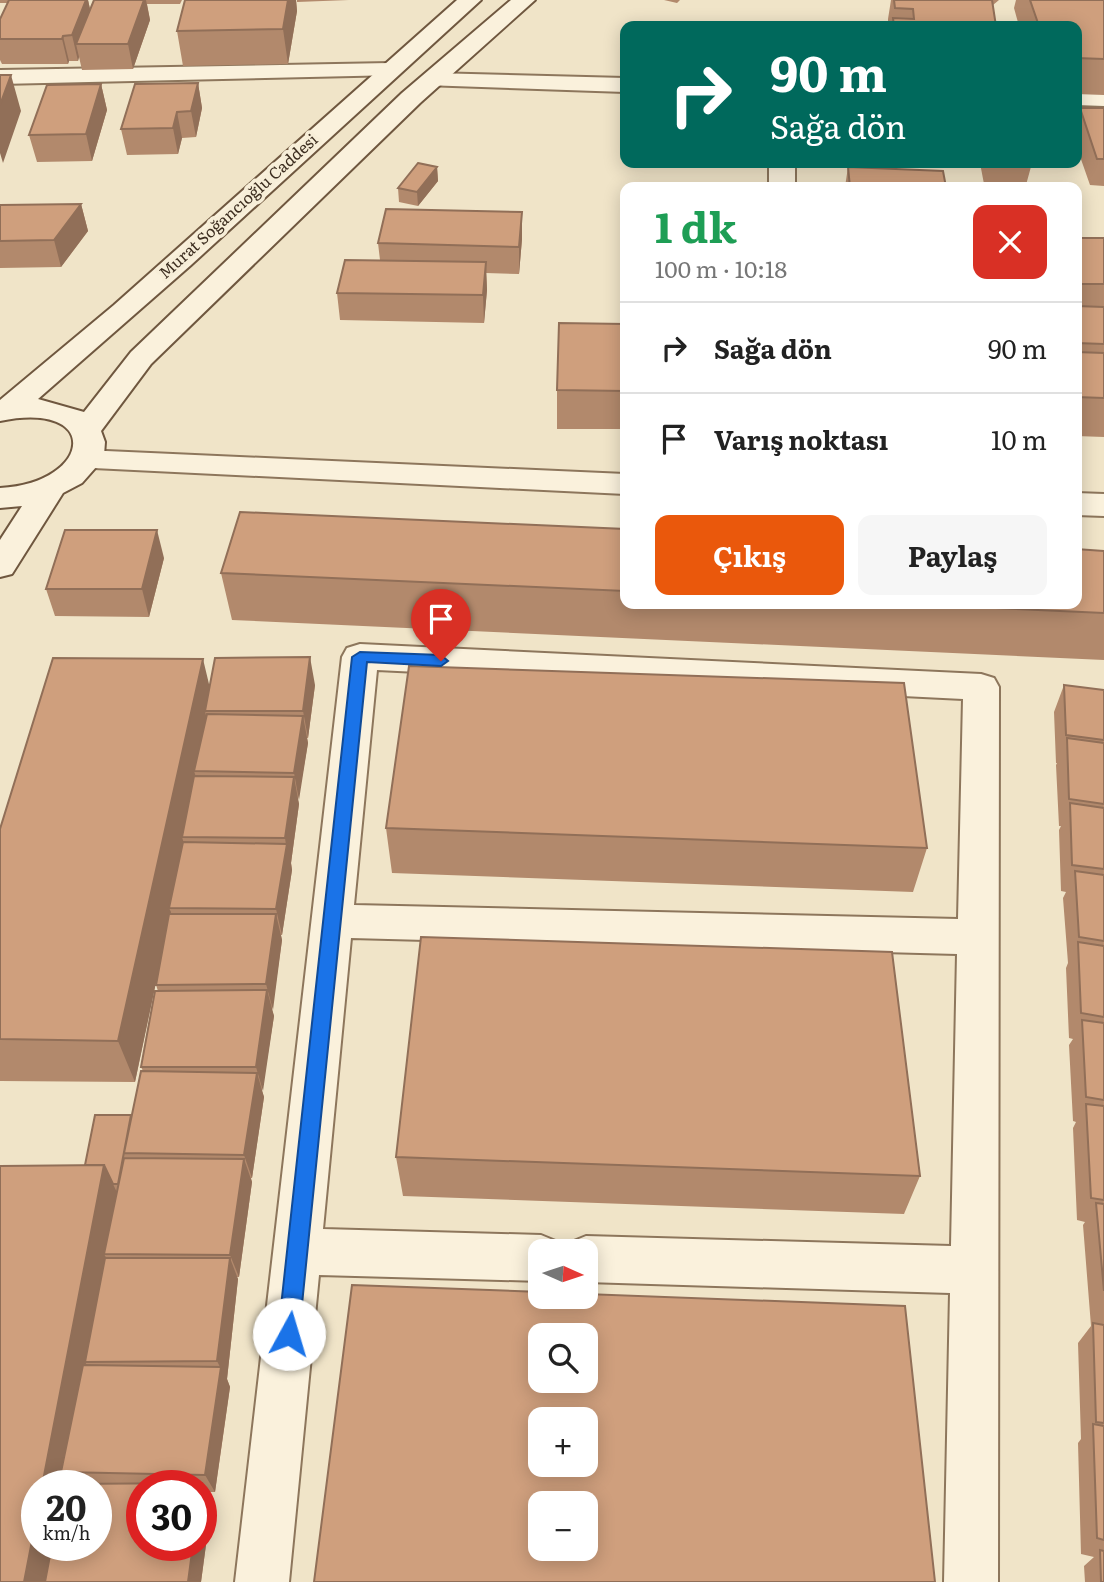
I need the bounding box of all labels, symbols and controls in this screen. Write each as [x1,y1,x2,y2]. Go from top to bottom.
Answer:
text: 90 m [770,34,887,107]
icon: right [655,49,746,140]
text: Sağa dön [770,101,906,149]
street label: Murat Soğancıoğlu Caddesi [152,127,322,283]
text: 1 dk [655,194,737,256]
button: close [973,205,1047,279]
text: 100 m · 10:18 [655,251,787,285]
text: Sağa dön [714,328,832,367]
text: 90 m [988,328,1047,367]
icon: right [655,329,693,367]
text: Varış noktası [714,419,888,458]
text: 10 m [991,419,1047,458]
icon: arrive [655,420,693,458]
button: Çıkış [655,515,844,595]
button: Paylaş [858,515,1047,595]
pin [411,589,471,661]
icon: arrive [422,600,460,638]
north arrow [528,1239,598,1309]
map controls [528,1239,598,1561]
position arrow [252,1297,326,1371]
button: search [528,1323,598,1393]
button: + [528,1407,598,1477]
speed limit sign: 30 [126,1470,217,1561]
text: 20 [46,1480,87,1532]
button: − [528,1491,598,1561]
text: km/h [43,1519,90,1546]

